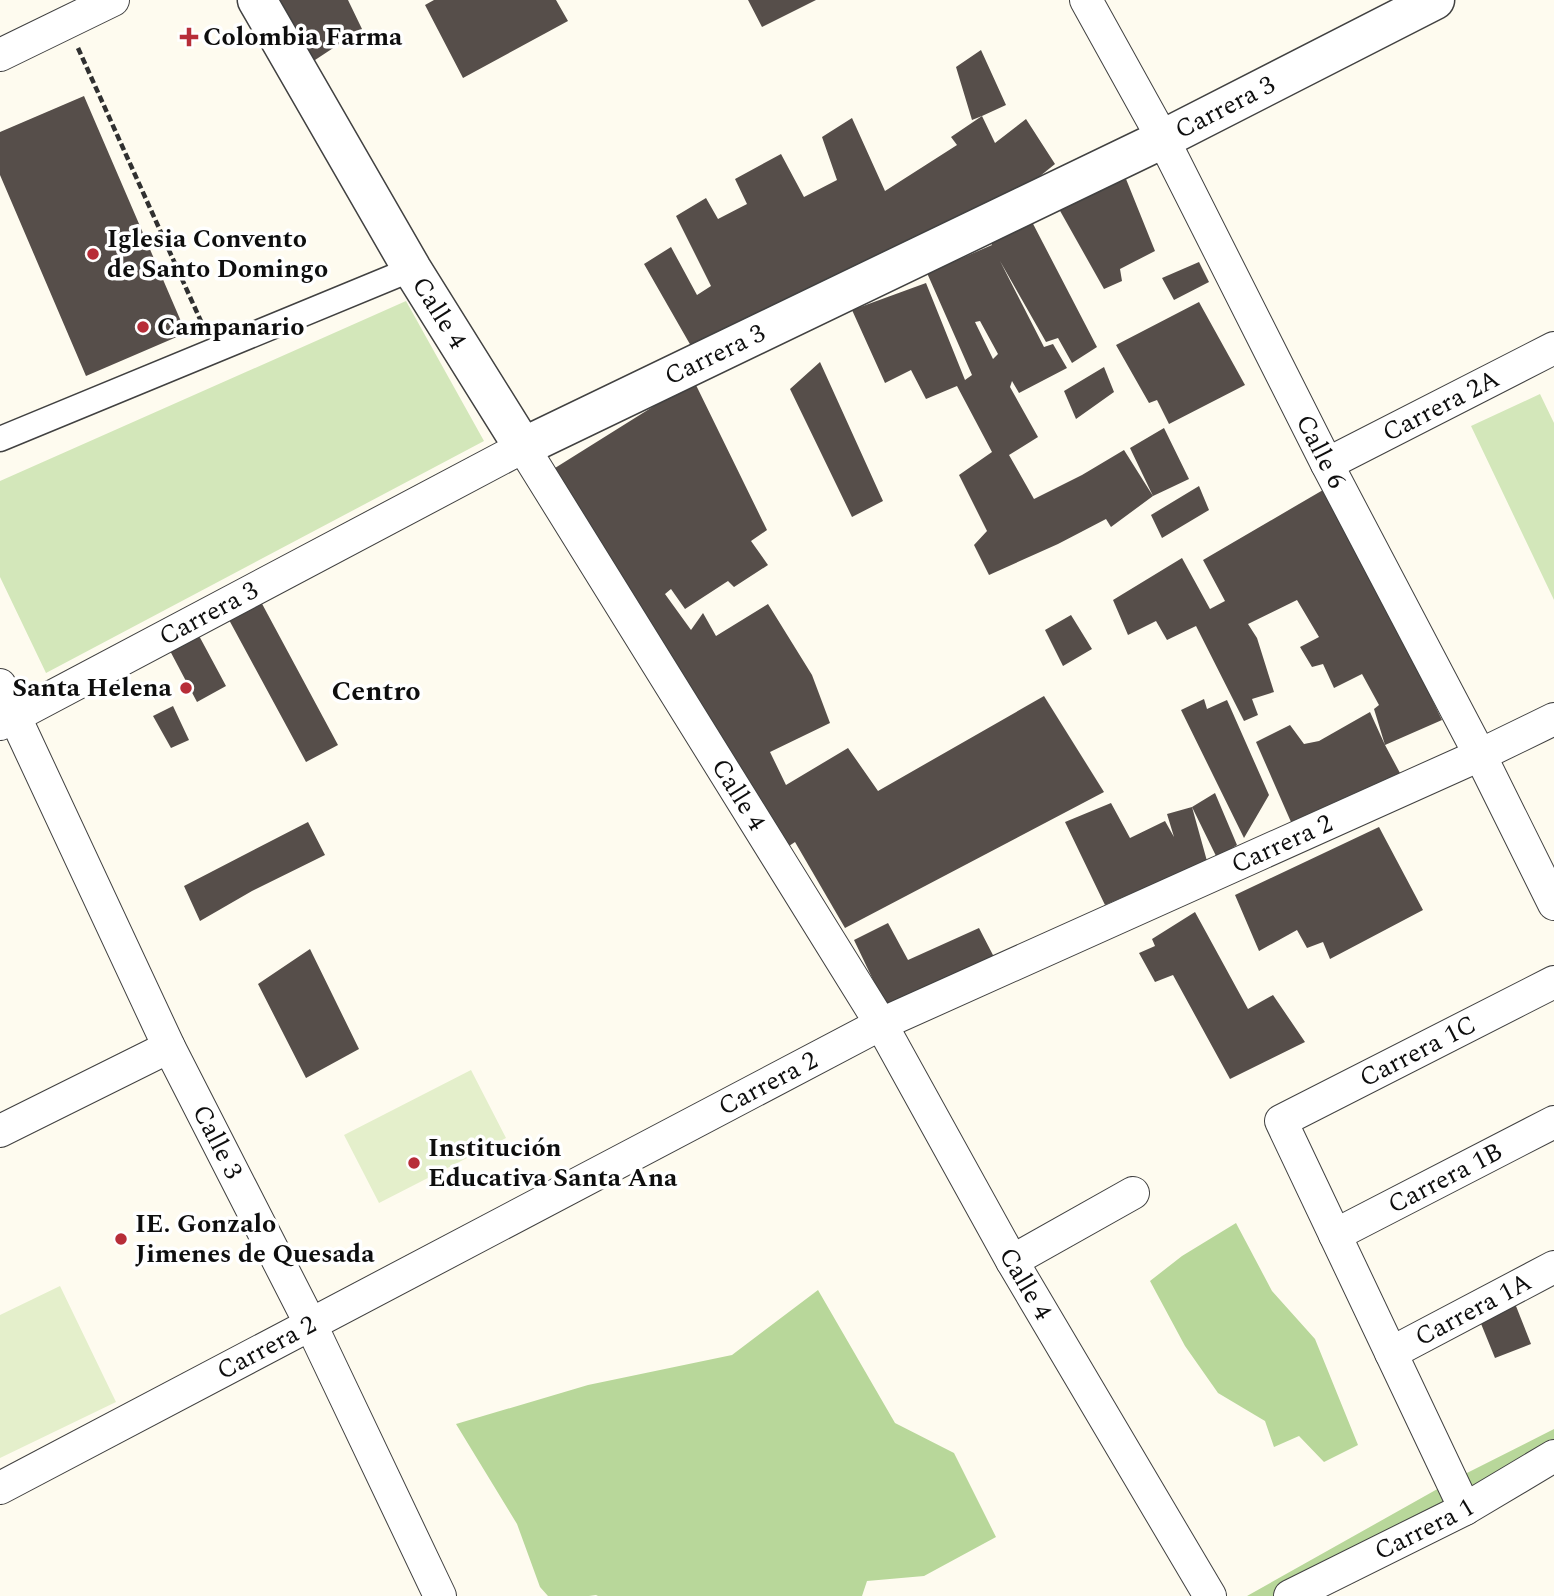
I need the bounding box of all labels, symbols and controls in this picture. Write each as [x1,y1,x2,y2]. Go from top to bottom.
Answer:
place label: Colombia Farma [203,17,403,57]
marker: Colombia Farma [181,29,197,45]
street label: Carrera 3 [1168,65,1282,150]
place label: Iglesia Convento de Santo Domingo [107,219,328,289]
marker: Iglesia Convento de Santo Domingo [85,246,101,262]
street label: Calle 4 [401,269,477,357]
place label: Campanario [157,307,304,347]
street label: Carrera 3 [658,313,772,396]
marker: Campanario [135,319,151,335]
street label: Carrera 2A [1375,359,1507,453]
street label: Calle 6 [1285,407,1357,496]
street label: Carrera 3 [152,571,265,656]
place label: Santa Helena [12,668,173,708]
district label: Centro [331,670,421,713]
marker: Santa Helena [178,680,194,696]
street label: Calle 4 [701,751,777,839]
street label: Carrera 2 [1224,804,1339,884]
street label: Carrera 1C [1352,1005,1483,1098]
street label: Carrera 2 [711,1041,825,1126]
street label: Calle 3 [182,1098,253,1186]
place label: Institución Educativa Santa Ana [428,1128,678,1198]
street label: Carrera 1B [1381,1132,1510,1225]
marker: Institución Educativa Santa Ana [406,1155,422,1171]
place label: IE. Gonzalo Jimenes de Quesada [135,1204,375,1274]
marker: IE. Gonzalo Jimenes de Quesada [113,1231,129,1247]
street label: Calle 4 [988,1240,1063,1328]
street label: Carrera 1A [1408,1262,1539,1357]
street label: Carrera 2 [209,1305,323,1391]
street label: Carrera 1 [1367,1488,1482,1571]

